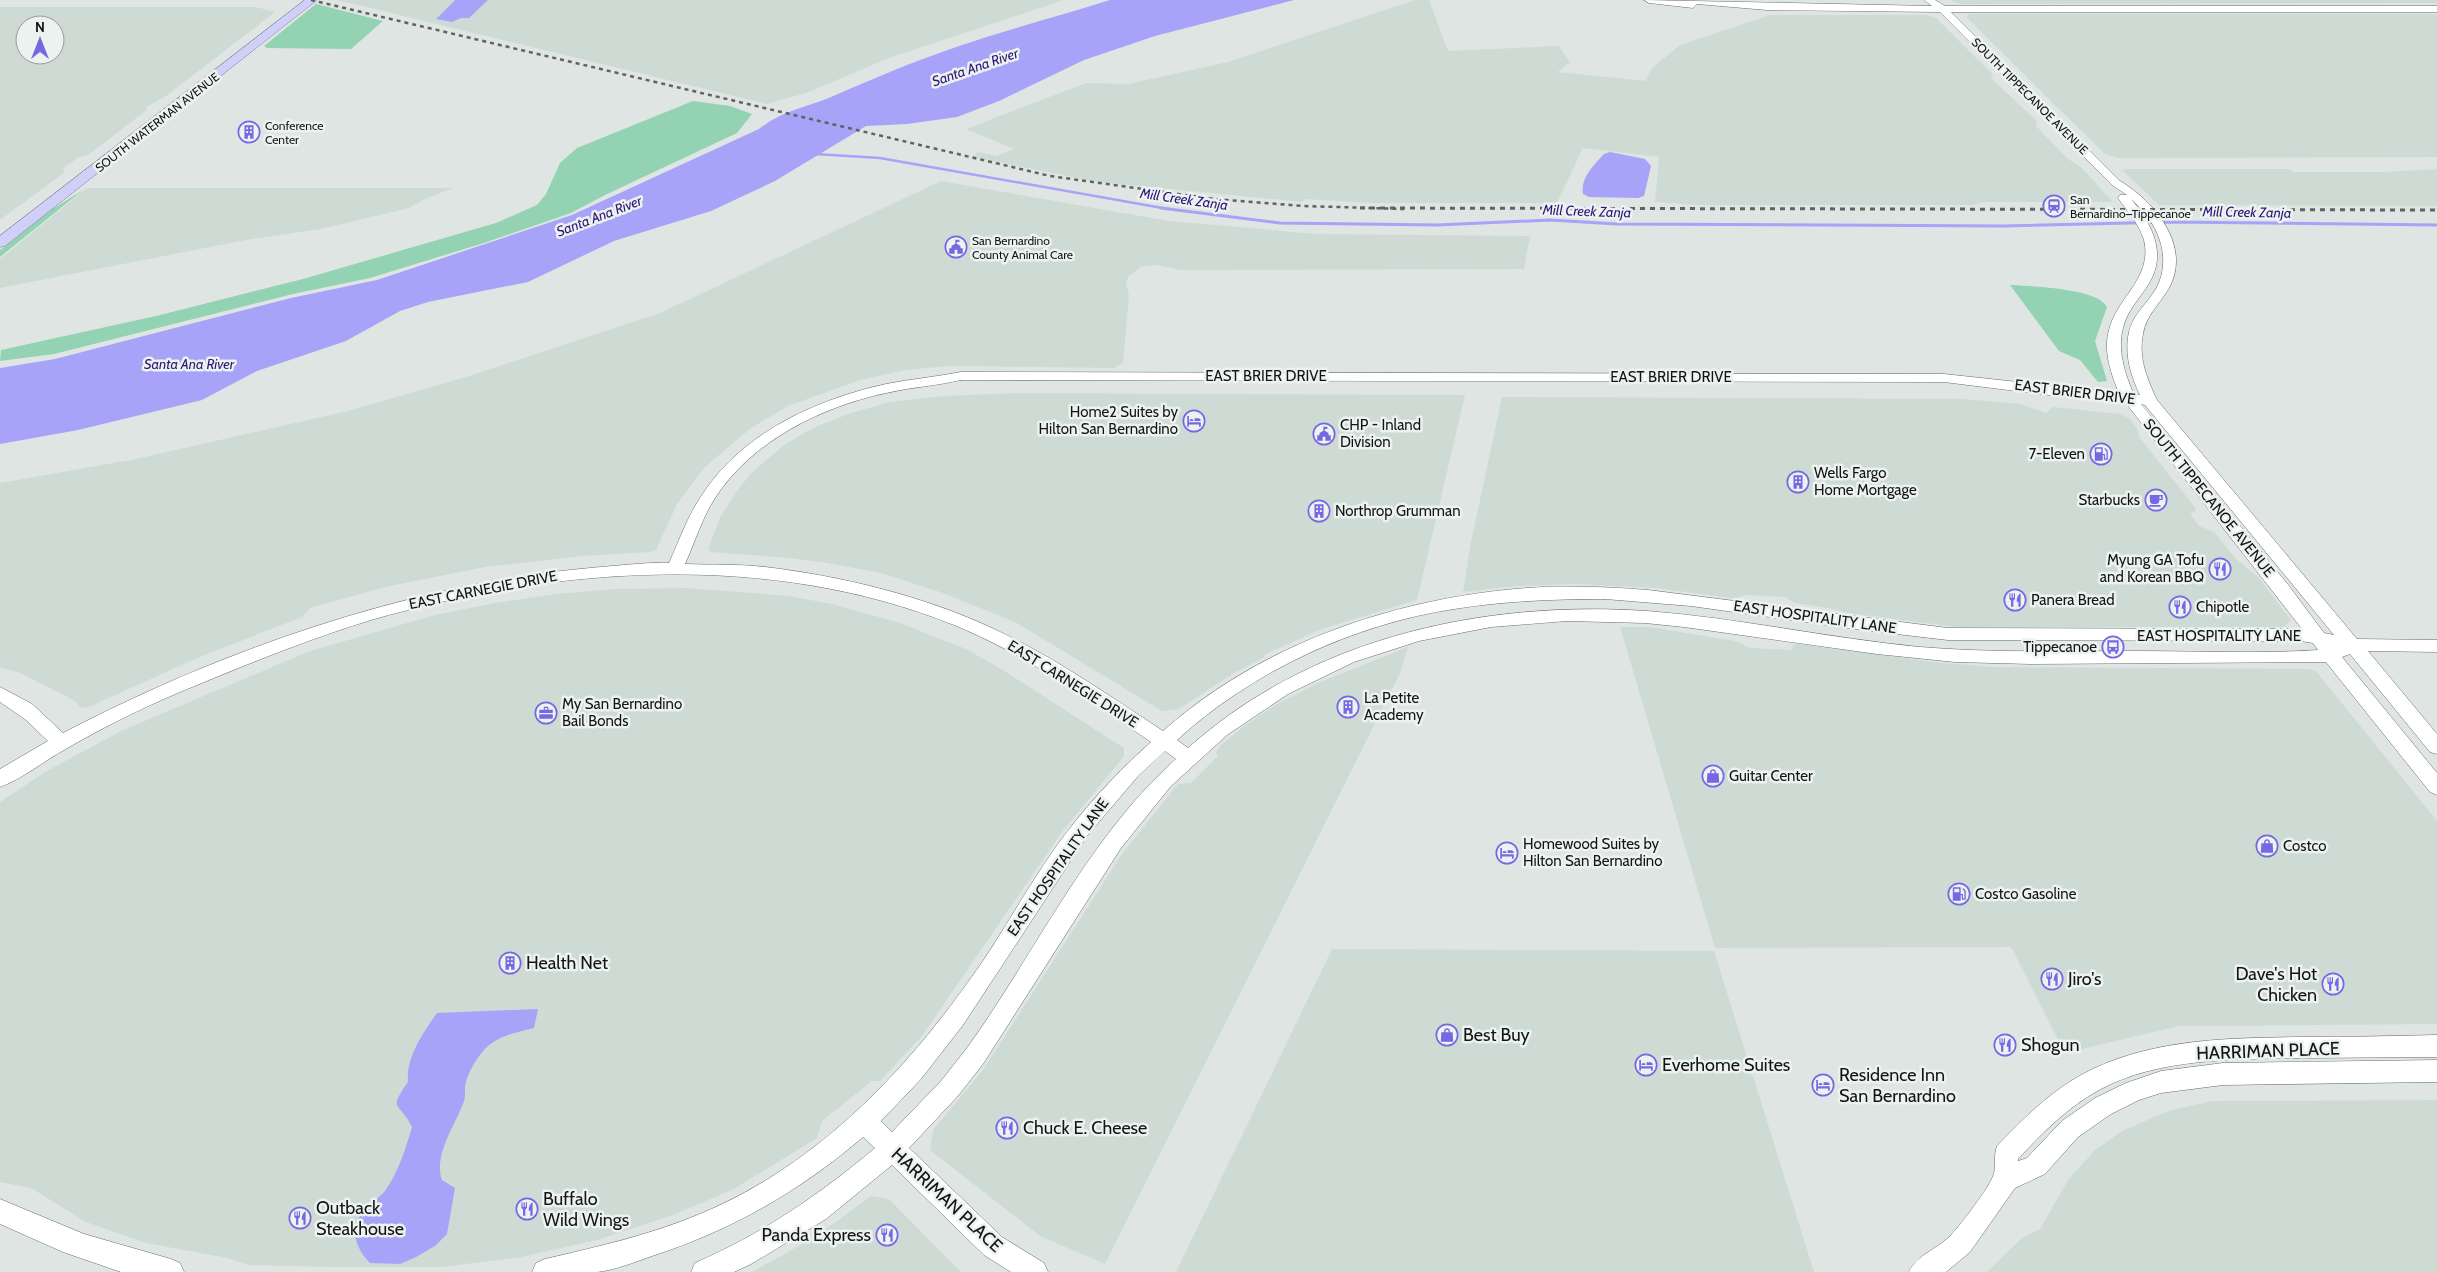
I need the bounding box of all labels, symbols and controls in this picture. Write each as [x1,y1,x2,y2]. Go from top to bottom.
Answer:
north arrow [15,15,65,65]
text: N [35,18,45,36]
street label: SOUTH TIPPECANOE AVENUE [1969,35,2092,158]
water label: Santa Ana River [929,44,1021,90]
street label: SOUTH WATERMAN AVENUE [92,69,222,175]
place label: Conference Center [265,118,323,147]
building icon: Conference Center [237,120,261,144]
water label: Mill Creek Zanja [1138,184,1229,214]
water label: Santa Ana River [554,191,645,241]
place label: San Bernardino–Tippecanoe [2070,192,2191,221]
station icon: San Bernardino–Tippecanoe [2042,194,2066,218]
water label: Mill Creek Zanja [1541,200,1632,222]
water label: Mill Creek Zanja [2201,202,2292,222]
place label: San Bernardino County Animal Care [972,233,1073,262]
public building icon: San Bernardino County Animal Care [944,235,968,259]
water label: Santa Ana River [144,355,235,373]
street label: EAST BRIER DRIVE [1205,367,1327,385]
street label: EAST BRIER DRIVE [1610,368,1732,386]
street label: EAST BRIER DRIVE [2014,376,2136,408]
place label: Home2 Suites by Hilton San Bernardino [1039,403,1178,438]
hotel icon: Home2 Suites by Hilton San Bernardino [1182,409,1206,433]
street label: SOUTH TIPPECANOE AVENUE [2140,415,2278,581]
place label: CHP - Inland Division [1340,416,1421,451]
public building icon: CHP - Inland Division [1312,422,1336,446]
fuel station icon: 7-Eleven [2089,442,2113,466]
place label: 7-Eleven [2029,445,2085,463]
place label: Wells Fargo Home Mortgage [1814,464,1917,499]
building icon: Wells Fargo Home Mortgage [1786,470,1810,494]
cafe icon: Starbucks [2144,488,2168,512]
place label: Starbucks [2079,491,2140,509]
building icon: Northrop Grumman [1307,499,1331,523]
place label: Northrop Grumman [1335,502,1461,520]
place label: Myung GA Tofu and Korean BBQ [2100,551,2204,586]
restaurant icon: Myung GA Tofu and Korean BBQ [2208,557,2232,581]
street label: EAST CARNEGIE DRIVE [407,567,559,613]
restaurant icon: Panera Bread [2003,588,2027,612]
place label: Panera Bread [2031,591,2114,609]
restaurant icon: Chipotle [2168,595,2192,619]
street label: EAST HOSPITALITY LANE [1732,597,1898,637]
place label: Chipotle [2196,598,2250,616]
street label: EAST HOSPITALITY LANE [2137,627,2301,645]
bus stop icon: Tippecanoe [2101,635,2125,659]
street label: EAST CARNEGIE DRIVE [1004,636,1142,732]
place label: Tippecanoe [2023,638,2097,656]
place label: La Petite Academy [1364,689,1424,724]
place label: My San Bernardino Bail Bonds [562,695,682,730]
building icon: La Petite Academy [1336,695,1360,719]
office icon: My San Bernardino Bail Bonds [534,701,558,725]
shop icon: Guitar Center [1701,764,1725,788]
place label: Guitar Center [1729,767,1813,785]
street label: EAST HOSPITALITY LANE [1004,795,1112,939]
shop icon: Costco [2255,834,2279,858]
place label: Homewood Suites by Hilton San Bernardino [1523,835,1662,870]
place label: Costco [2283,837,2326,855]
hotel icon: Homewood Suites by Hilton San Bernardino [1495,841,1519,865]
fuel station icon: Costco Gasoline [1947,882,1971,906]
place label: Costco Gasoline [1975,885,2077,903]
building icon: Health Net [498,951,522,975]
place label: Health Net [526,952,608,974]
place label: Dave's Hot Chicken [2235,963,2317,1006]
restaurant icon: Jiro's [2040,967,2064,991]
place label: Jiro's [2067,968,2102,990]
restaurant icon: Dave's Hot Chicken [2321,972,2345,996]
shop icon: Best Buy [1435,1023,1459,1047]
place label: Best Buy [1463,1024,1530,1046]
restaurant icon: Shogun [1993,1033,2017,1057]
place label: Shogun [2021,1034,2080,1056]
street label: HARRIMAN PLACE [2196,1037,2340,1065]
hotel icon: Everhome Suites [1634,1053,1658,1077]
place label: Everhome Suites [1662,1054,1790,1076]
place label: Residence Inn San Bernardino [1839,1064,1956,1107]
hotel icon: Residence Inn San Bernardino [1811,1073,1835,1097]
restaurant icon: Chuck E. Cheese [995,1116,1019,1140]
place label: Chuck E. Cheese [1023,1117,1147,1139]
street label: HARRIMAN PLACE [887,1143,1007,1257]
place label: Buffalo Wild Wings [543,1188,629,1231]
place label: Outback Steakhouse [316,1197,404,1240]
restaurant icon: Buffalo Wild Wings [515,1197,539,1221]
restaurant icon: Outback Steakhouse [288,1206,312,1230]
restaurant icon: Panda Express [875,1223,899,1247]
place label: Panda Express [761,1224,871,1246]

